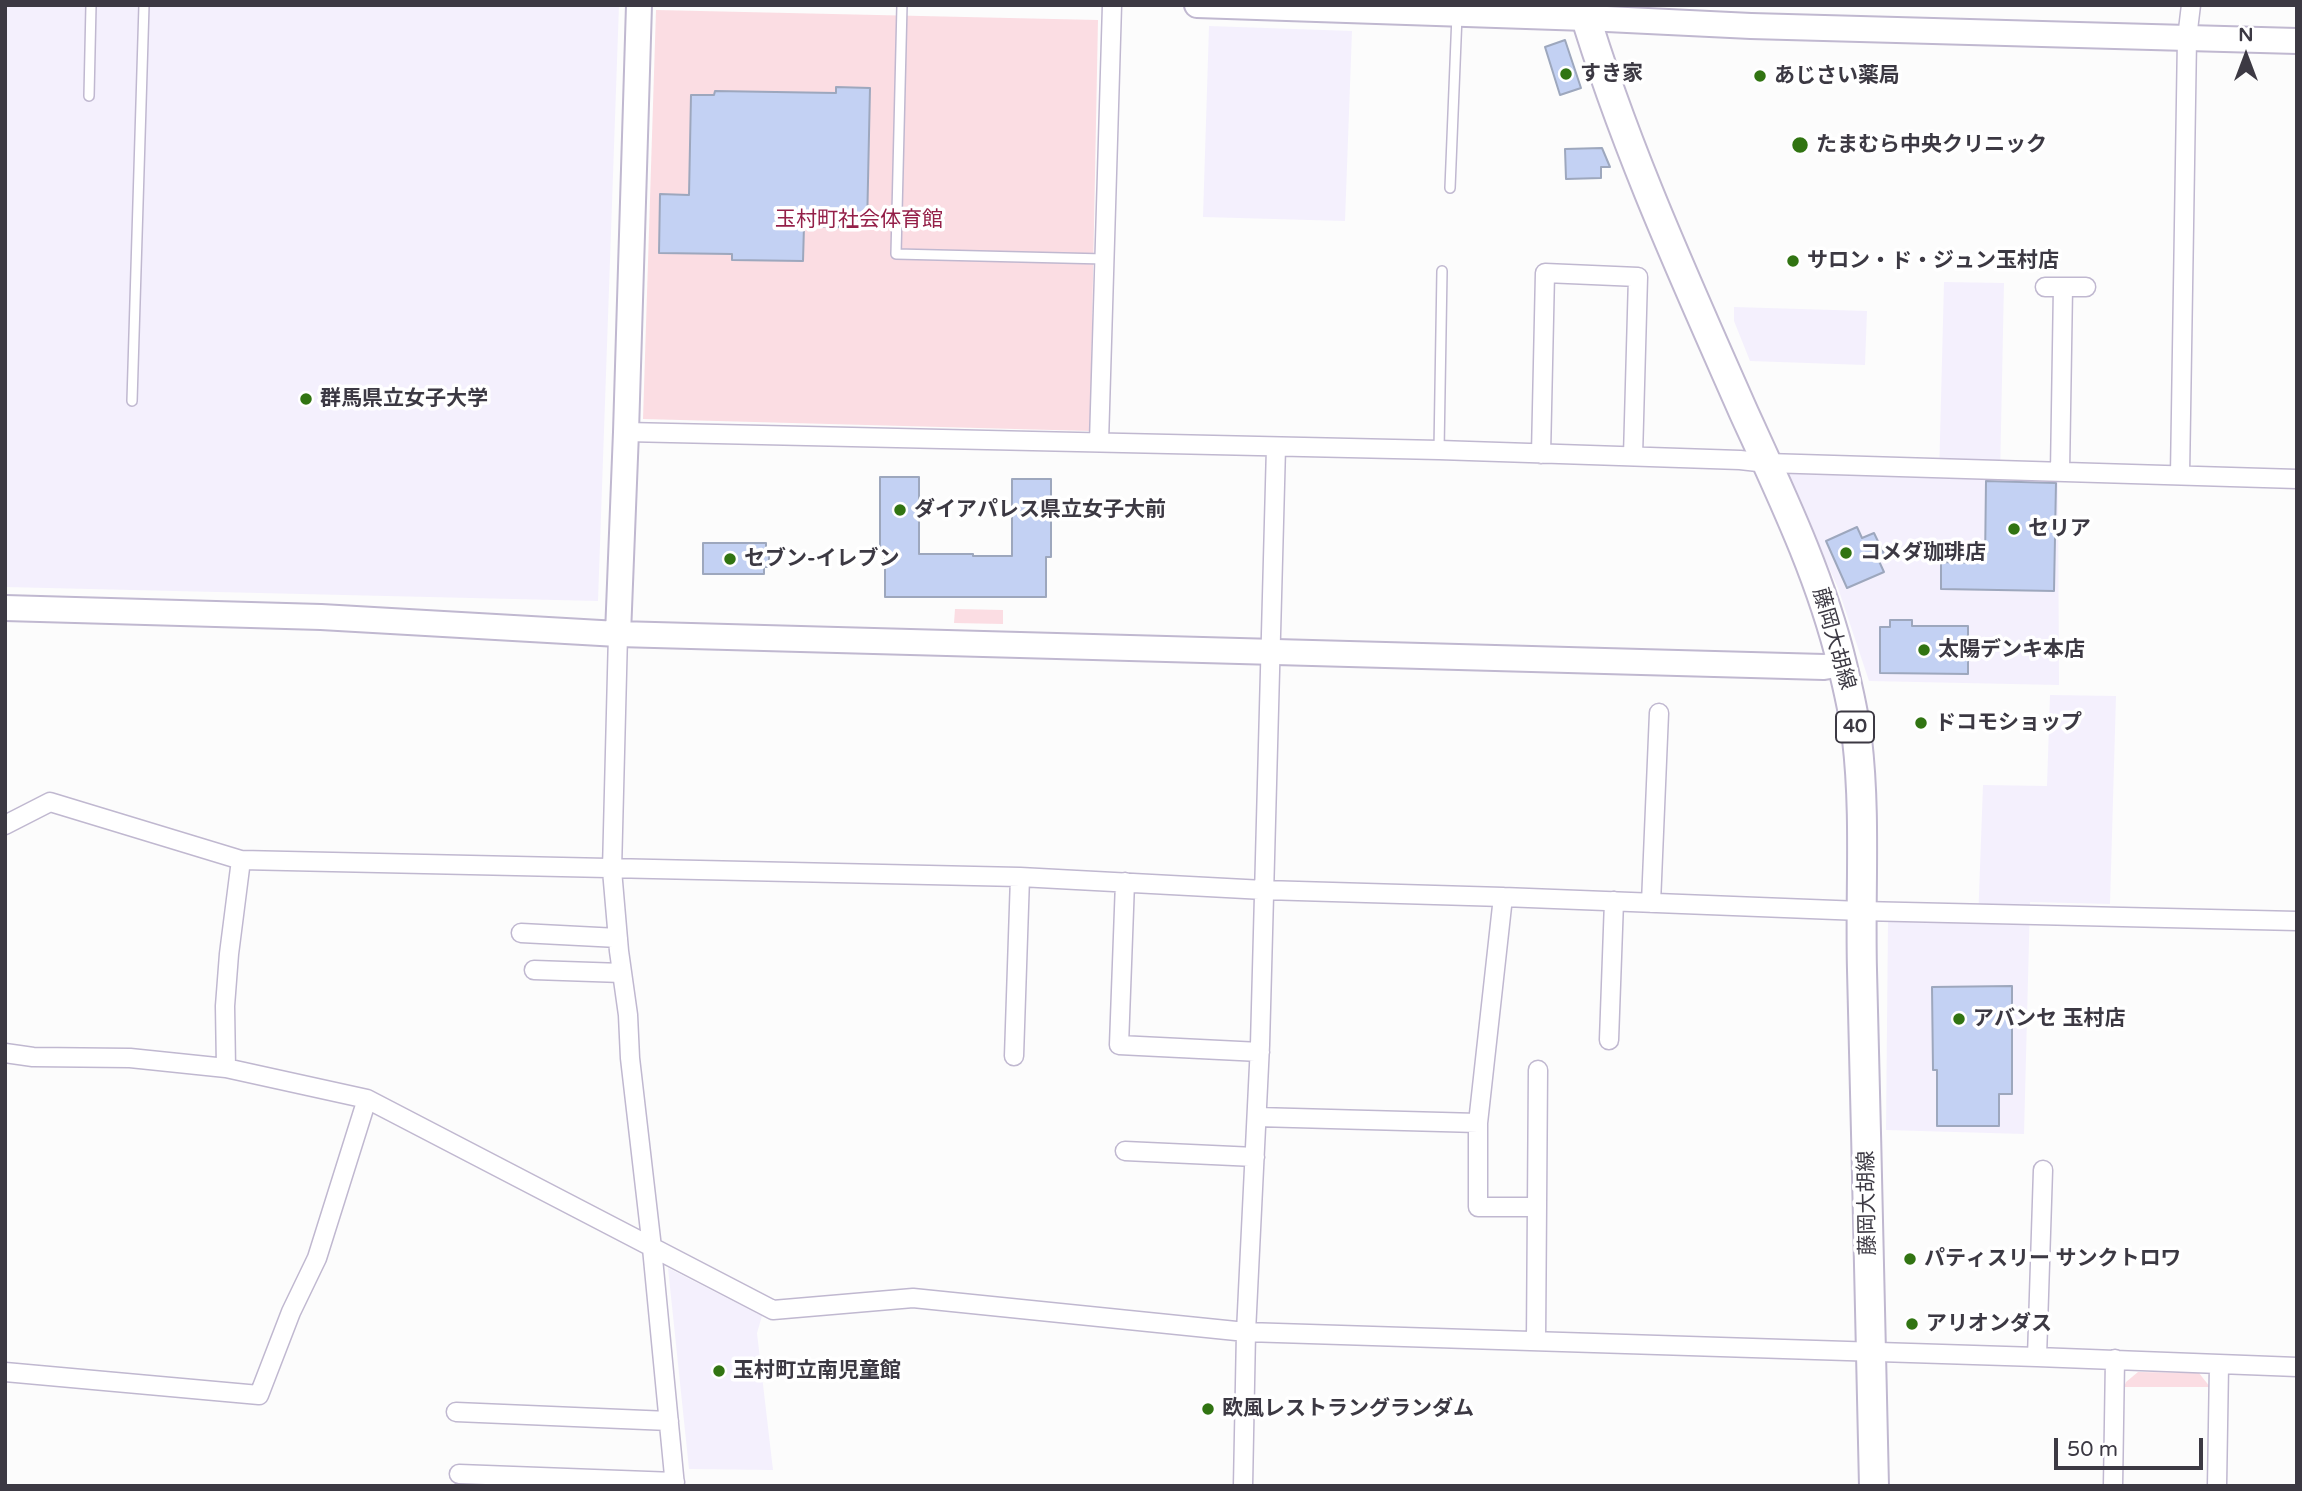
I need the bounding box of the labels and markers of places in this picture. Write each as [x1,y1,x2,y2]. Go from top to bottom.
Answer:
place label: すき家 [1580,61,1643,87]
place label: あじさい薬局 [1774,63,1900,89]
marker: すき家 [1558,66,1574,82]
marker: あじさい薬局 [1752,68,1768,84]
place label: たまむら中央クリニック [1816,132,2047,158]
marker: たまむら中央クリニック [1790,135,1810,155]
place label: サロン・ド・ジュン玉村店 [1807,248,2059,274]
marker: サロン・ド・ジュン玉村店 [1785,253,1801,269]
place label: 群馬県立女子大学 [320,386,488,412]
marker: 群馬県立女子大学 [298,391,314,407]
place label: ダイアパレス県立女子大前 [914,497,1166,523]
marker: ダイアパレス県立女子大前 [892,502,908,518]
place label: セリア [2028,516,2091,542]
marker: セリア [2006,521,2022,537]
place label: コメダ珈琲店 [1860,540,1986,566]
marker: コメダ珈琲店 [1838,545,1854,561]
place label: セブン-イレブン [744,546,900,572]
marker: セブン-イレブン [722,551,738,567]
place label: 太陽デンキ本店 [1938,637,2085,663]
marker: 太陽デンキ本店 [1916,642,1932,658]
place label: ドコモショップ [1935,710,2082,736]
marker: ドコモショップ [1913,715,1929,731]
place label: アバンセ 玉村店 [1973,1006,2125,1032]
marker: アバンセ 玉村店 [1951,1011,1967,1027]
place label: パティスリー サンクトロワ [1924,1246,2181,1272]
marker: パティスリー サンクトロワ [1902,1251,1918,1267]
place label: アリオンダス [1926,1311,2052,1337]
marker: アリオンダス [1904,1316,1920,1332]
place label: 玉村町立南児童館 [733,1358,901,1384]
marker: 玉村町立南児童館 [711,1363,727,1379]
place label: 欧風レストラングランダム [1222,1396,1474,1422]
marker: 欧風レストラングランダム [1200,1401,1216,1417]

